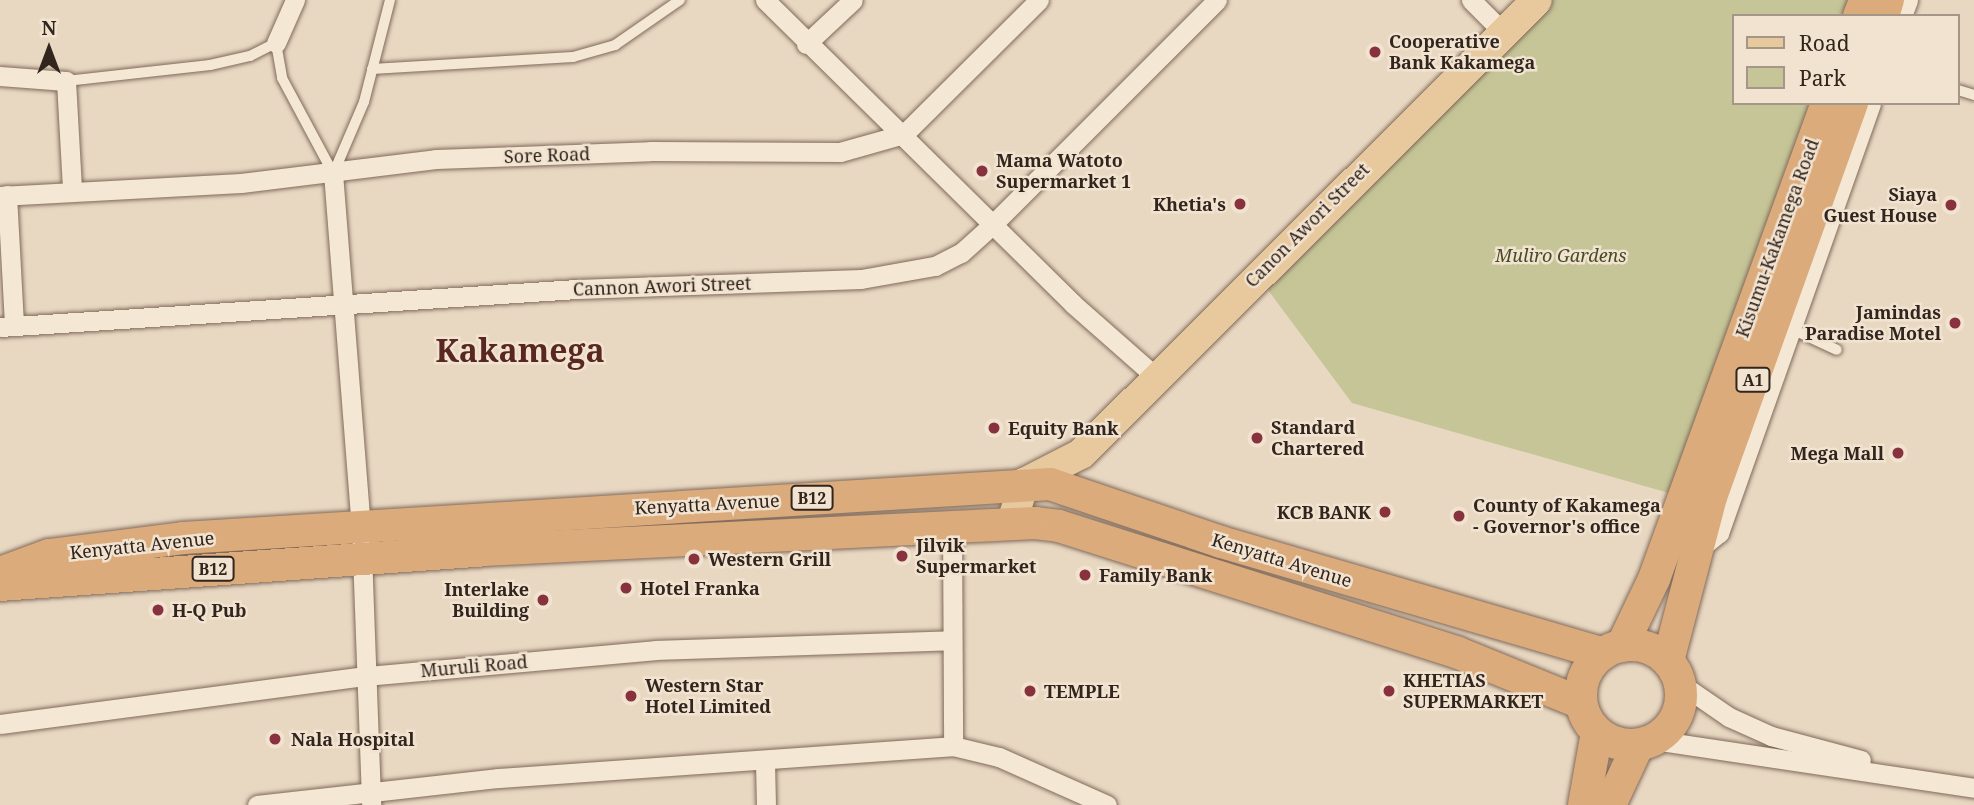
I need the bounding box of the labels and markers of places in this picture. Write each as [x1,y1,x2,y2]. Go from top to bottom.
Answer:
place label: Cooperative Bank Kakamega [1389,31,1535,74]
marker: Cooperative Bank Kakamega [1367,44,1383,60]
place label: Mama Watoto Supermarket 1 [996,150,1131,192]
marker: Mama Watoto Supermarket 1 [974,163,990,179]
place label: Siaya Guest House [1823,184,1937,227]
place label: Khetia's [1153,193,1226,215]
marker: Khetia's [1232,196,1248,212]
marker: Siaya Guest House [1943,197,1959,213]
place label: Jamindas Paradise Motel [1805,302,1941,344]
marker: Jamindas Paradise Motel [1947,315,1963,331]
place label: Equity Bank [1008,417,1119,439]
place label: Standard Chartered [1271,417,1364,460]
marker: Equity Bank [986,420,1002,436]
marker: Standard Chartered [1249,430,1265,446]
place label: Mega Mall [1790,442,1884,464]
marker: Mega Mall [1890,445,1906,461]
place label: County of Kakamega - Governor's office [1473,495,1661,538]
place label: KCB BANK [1277,501,1371,523]
marker: KCB BANK [1377,504,1393,520]
marker: County of Kakamega - Governor's office [1451,508,1467,524]
place label: Jilvik Supermarket [916,535,1036,578]
place label: Western Grill [708,548,831,570]
marker: Jilvik Supermarket [894,548,910,564]
marker: Western Grill [686,551,702,567]
place label: Family Bank [1099,564,1212,586]
marker: Family Bank [1077,567,1093,583]
place label: Hotel Franka [640,577,760,599]
place label: Interlake Building [444,579,529,622]
marker: Hotel Franka [618,580,634,596]
marker: Interlake Building [535,592,551,608]
place label: H-Q Pub [172,599,246,621]
marker: H-Q Pub [150,602,166,618]
place label: KHETIAS SUPERMARKET [1403,670,1543,712]
place label: Western Star Hotel Limited [645,675,771,718]
place label: TEMPLE [1044,680,1120,702]
marker: TEMPLE [1022,683,1038,699]
marker: KHETIAS SUPERMARKET [1381,683,1397,699]
marker: Western Star Hotel Limited [623,688,639,704]
place label: Nala Hospital [291,728,415,750]
marker: Nala Hospital [265,729,285,749]

